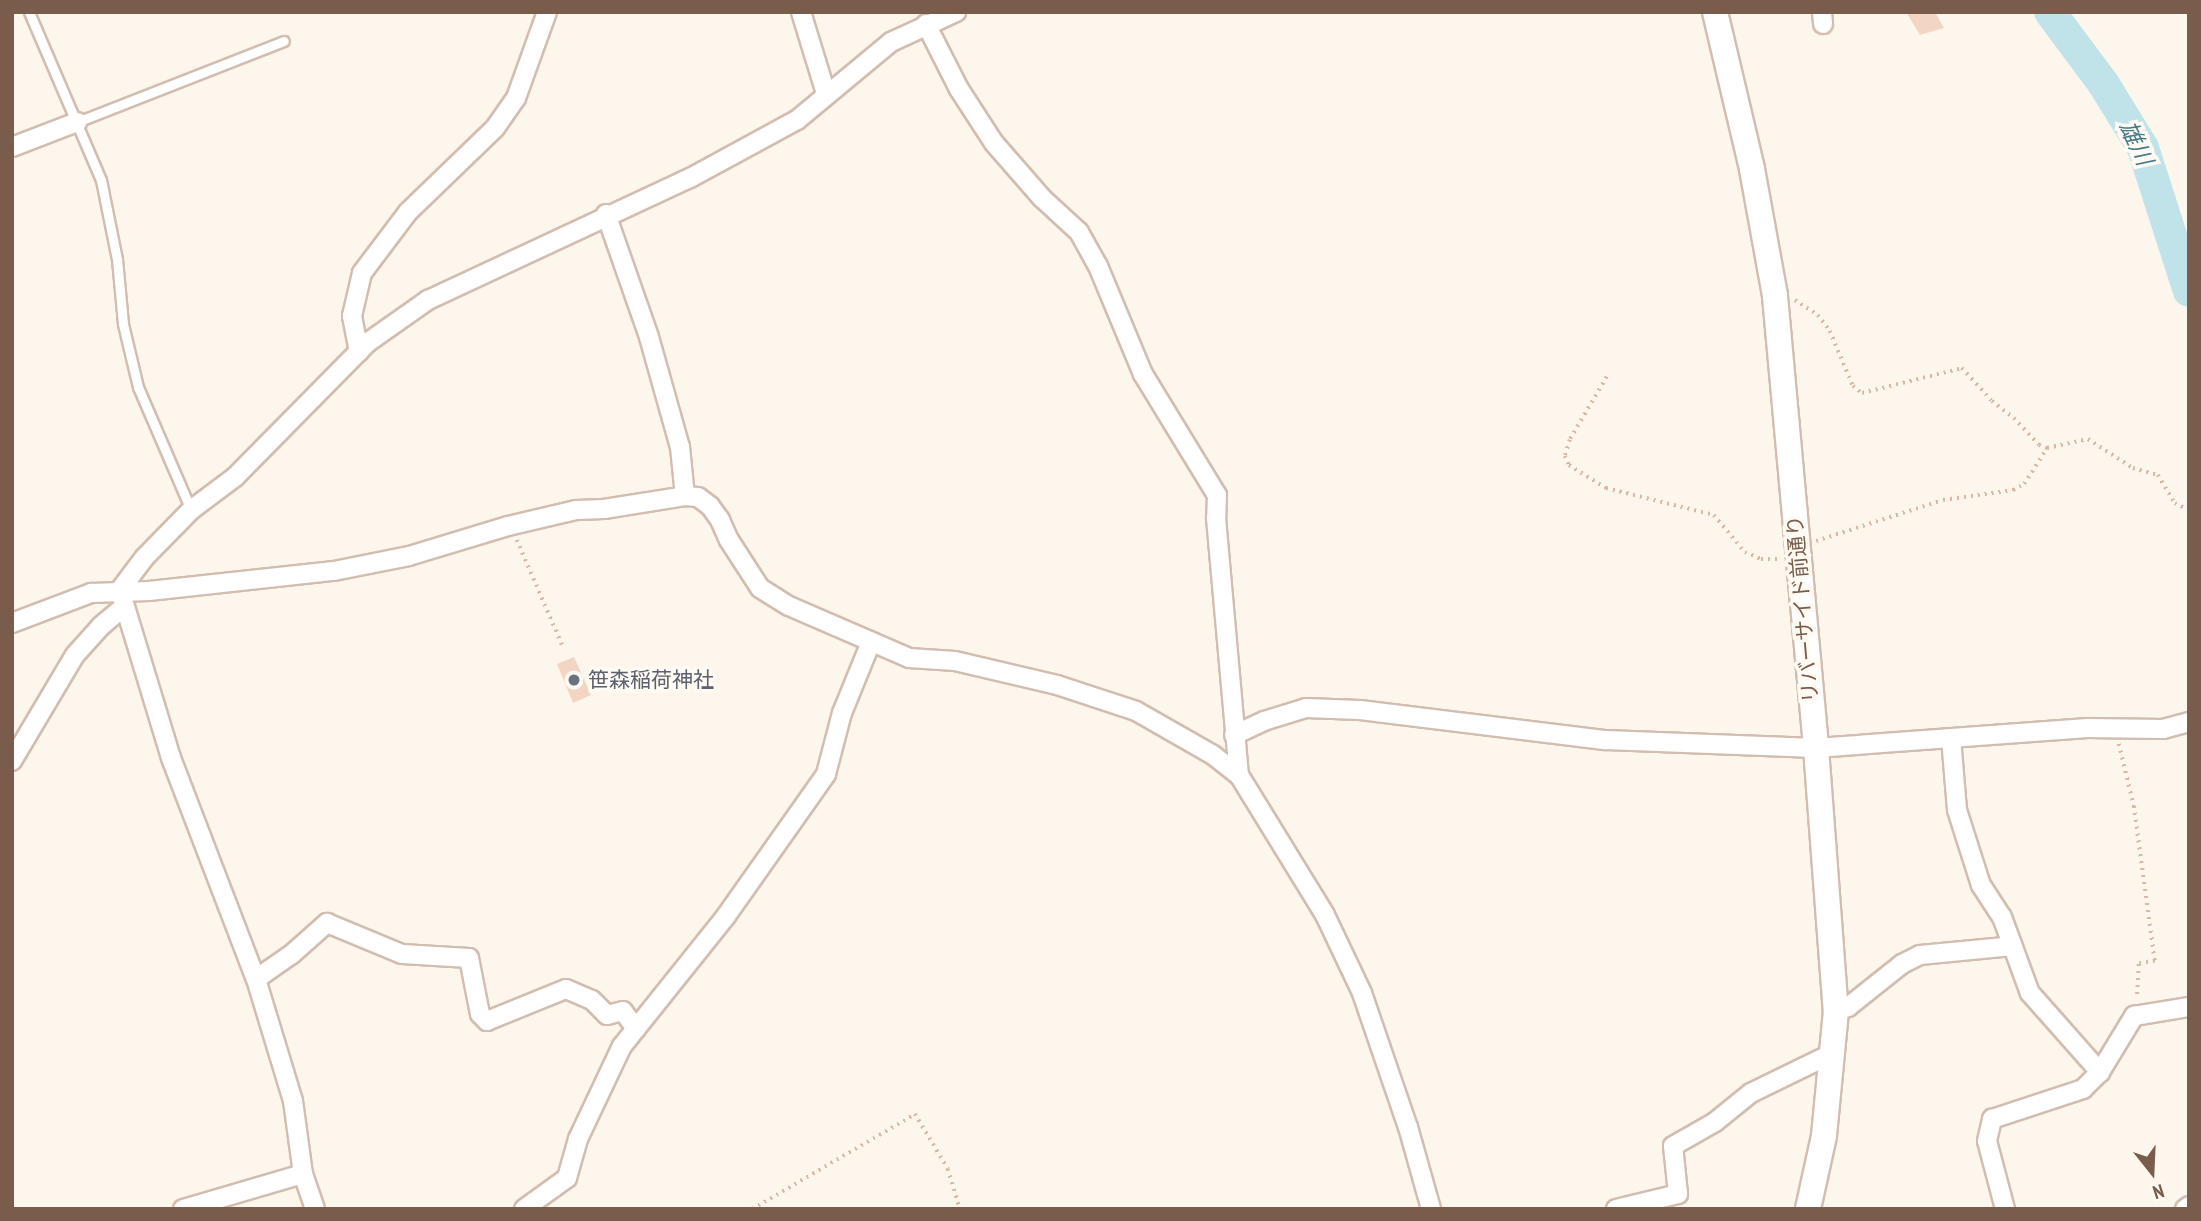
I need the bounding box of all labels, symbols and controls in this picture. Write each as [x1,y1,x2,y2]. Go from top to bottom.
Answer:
water label: 雄川 [2114,116,2158,170]
street label: リバーサイド前通り [1782,514,1824,704]
place label: 笹森稲荷神社 [588,667,714,693]
marker: 笹森稲荷神社 [566,672,582,688]
north arrow [2117,1137,2187,1207]
text: N [2150,1179,2167,1205]

